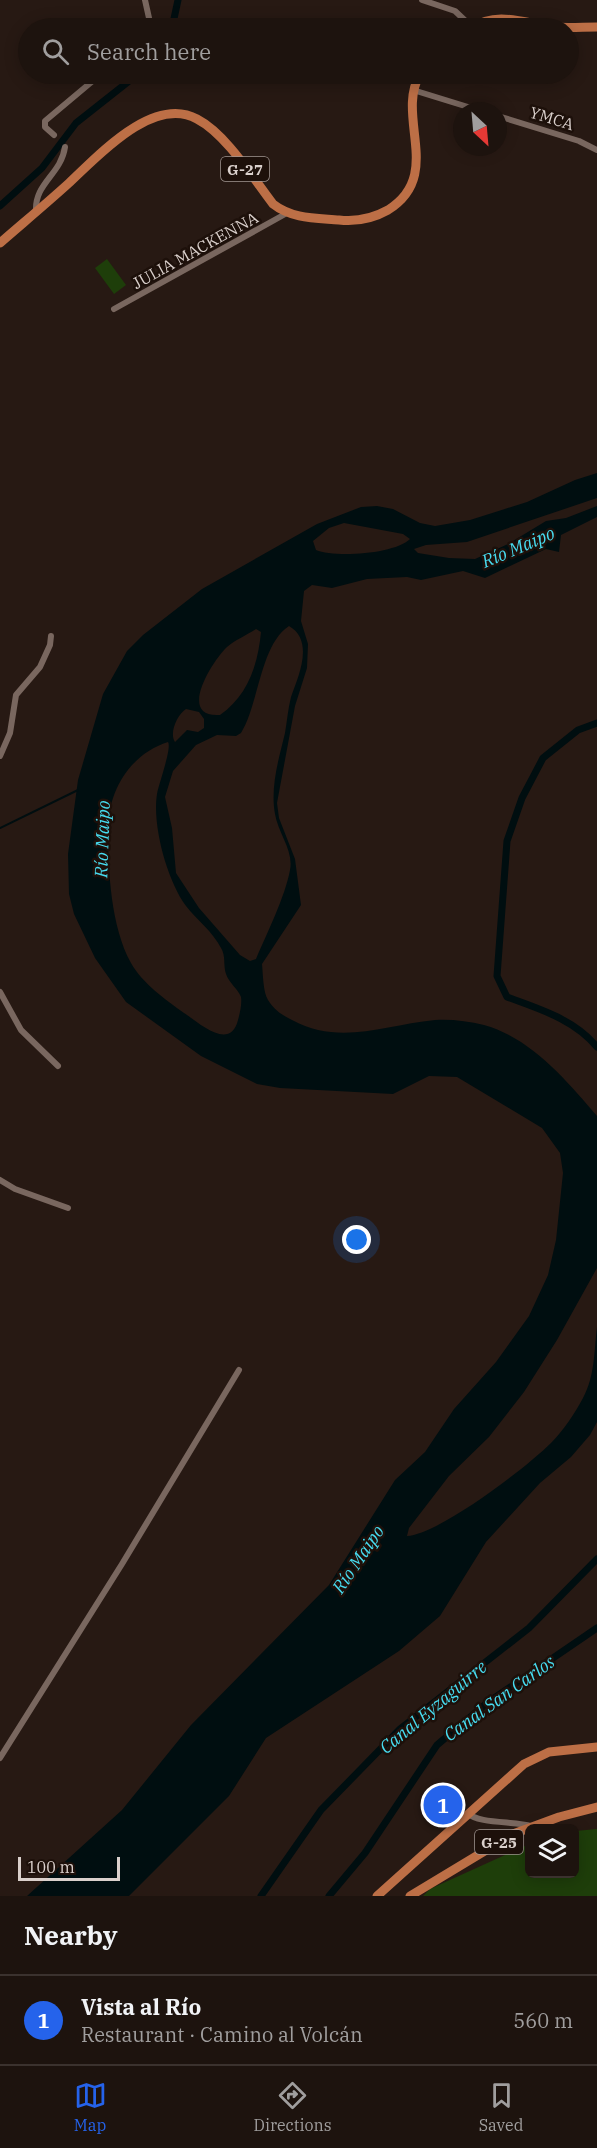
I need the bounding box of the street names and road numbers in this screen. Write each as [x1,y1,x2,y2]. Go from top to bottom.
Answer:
street label: YMCA [527,102,577,134]
road number: G-27 [221,157,269,181]
street label: JULIA MACKENNA [128,207,262,293]
road number: G-25 [475,1830,523,1854]

